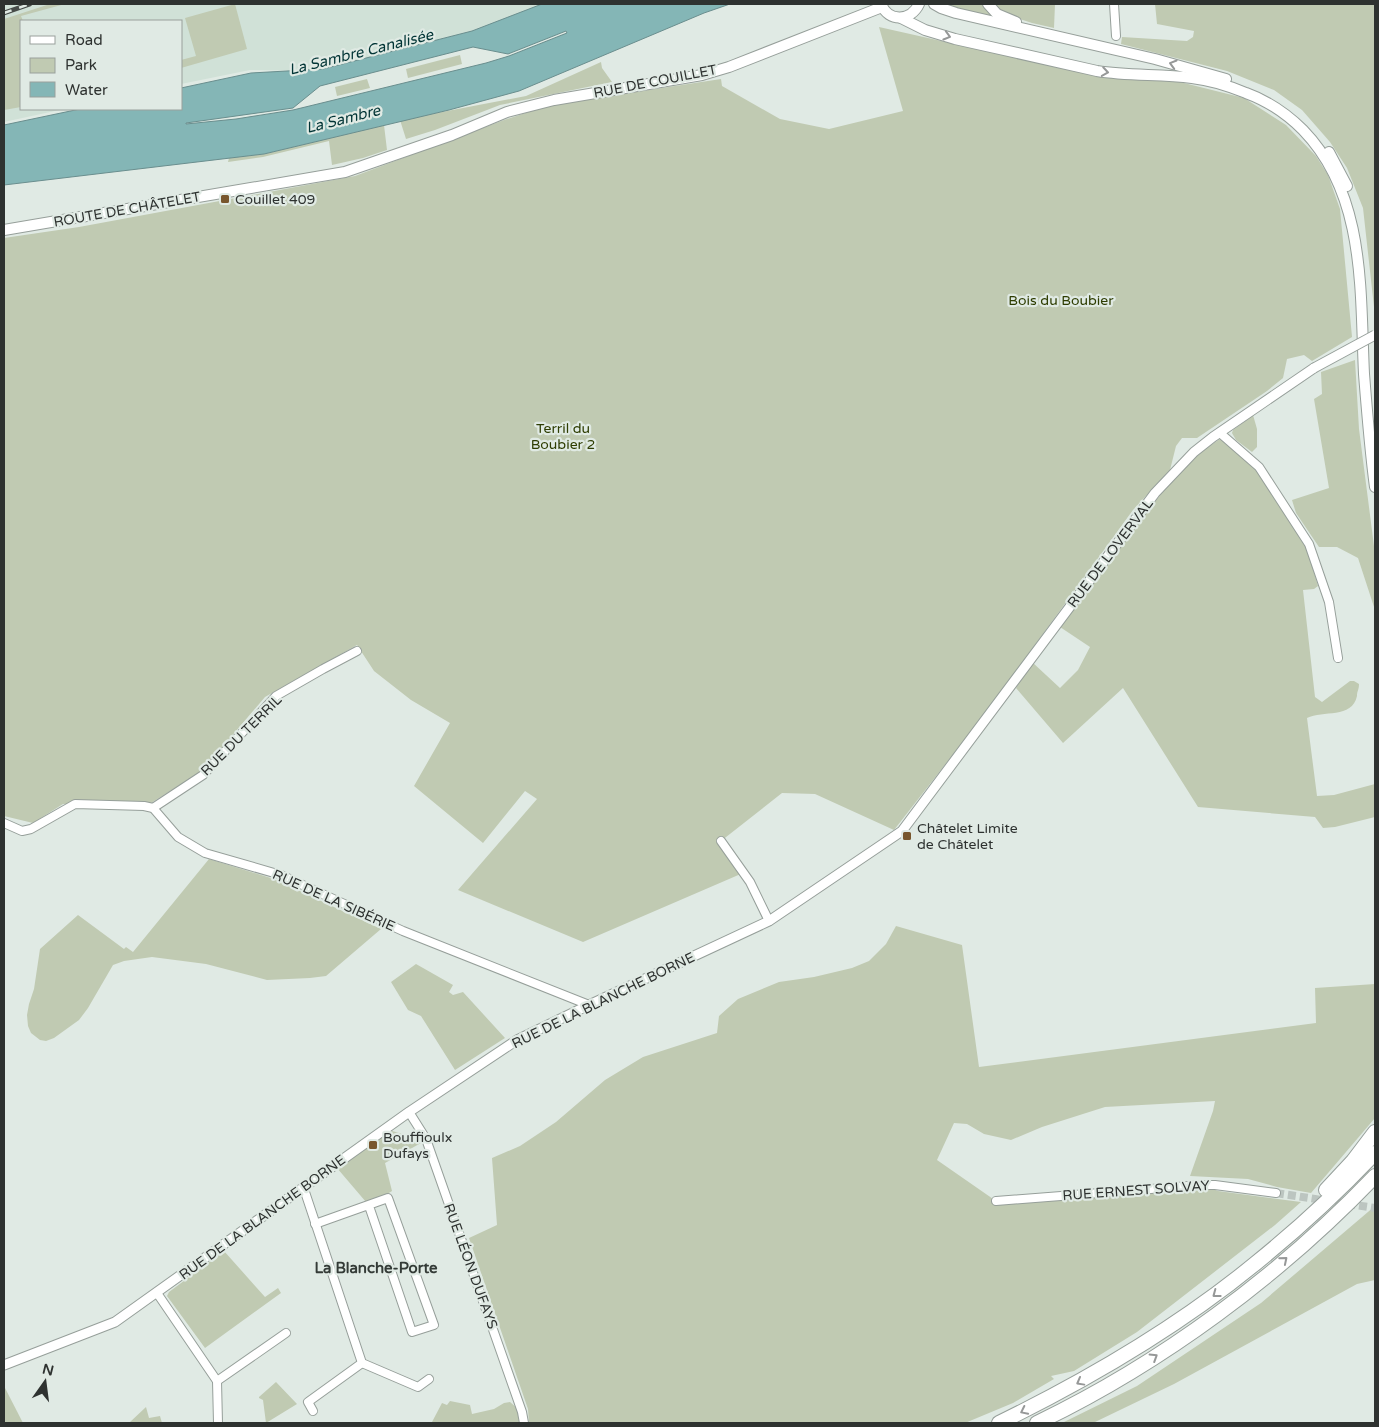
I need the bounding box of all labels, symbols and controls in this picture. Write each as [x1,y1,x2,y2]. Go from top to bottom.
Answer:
legend [20,20,182,110]
water label: La Sambre Canalisée [287,25,436,79]
text: Road [65,31,103,49]
one-way arrow [942,31,950,41]
text: Park [65,56,97,74]
one-way arrow [1169,59,1177,69]
street label: RUE DE COUILLET [592,61,719,102]
one-way arrow [1101,67,1109,77]
text: Water [65,81,108,99]
water label: La Sambre [304,101,383,137]
street label: ROUTE DE CHÂTELET [52,188,202,231]
place label: Couillet 409 [235,191,315,208]
marker: Couillet 409 [219,193,231,205]
park label: Bois du Boubier [1008,292,1114,309]
park label: Terril du Boubier 2 [531,420,595,453]
street label: RUE DE LOVERVAL [1064,496,1157,611]
street label: RUE DU TERRIL [197,691,285,779]
place label: Châtelet Limite de Châtelet [917,820,1018,853]
marker: Châtelet Limite de Châtelet [901,830,913,842]
street label: RUE DE LA SIBÉRIE [270,866,398,935]
street label: RUE DE LA BLANCHE BORNE [509,949,697,1052]
place label: Bouffioulx Dufays [383,1129,452,1162]
marker: Bouffioulx Dufays [367,1139,379,1151]
street label: RUE DE LA BLANCHE BORNE [176,1151,349,1283]
street label: RUE ERNEST SOLVAY [1062,1177,1210,1204]
street label: RUE LÉON DUFAYS [440,1201,501,1332]
one-way arrow [1279,1257,1288,1266]
district label: La Blanche-Porte [314,1259,438,1277]
one-way arrow [1213,1288,1222,1296]
one-way arrow [1148,1353,1157,1363]
north arrow [20,1357,70,1407]
text: N [41,1360,56,1379]
one-way arrow [1076,1375,1085,1385]
one-way arrow [1020,1405,1029,1415]

